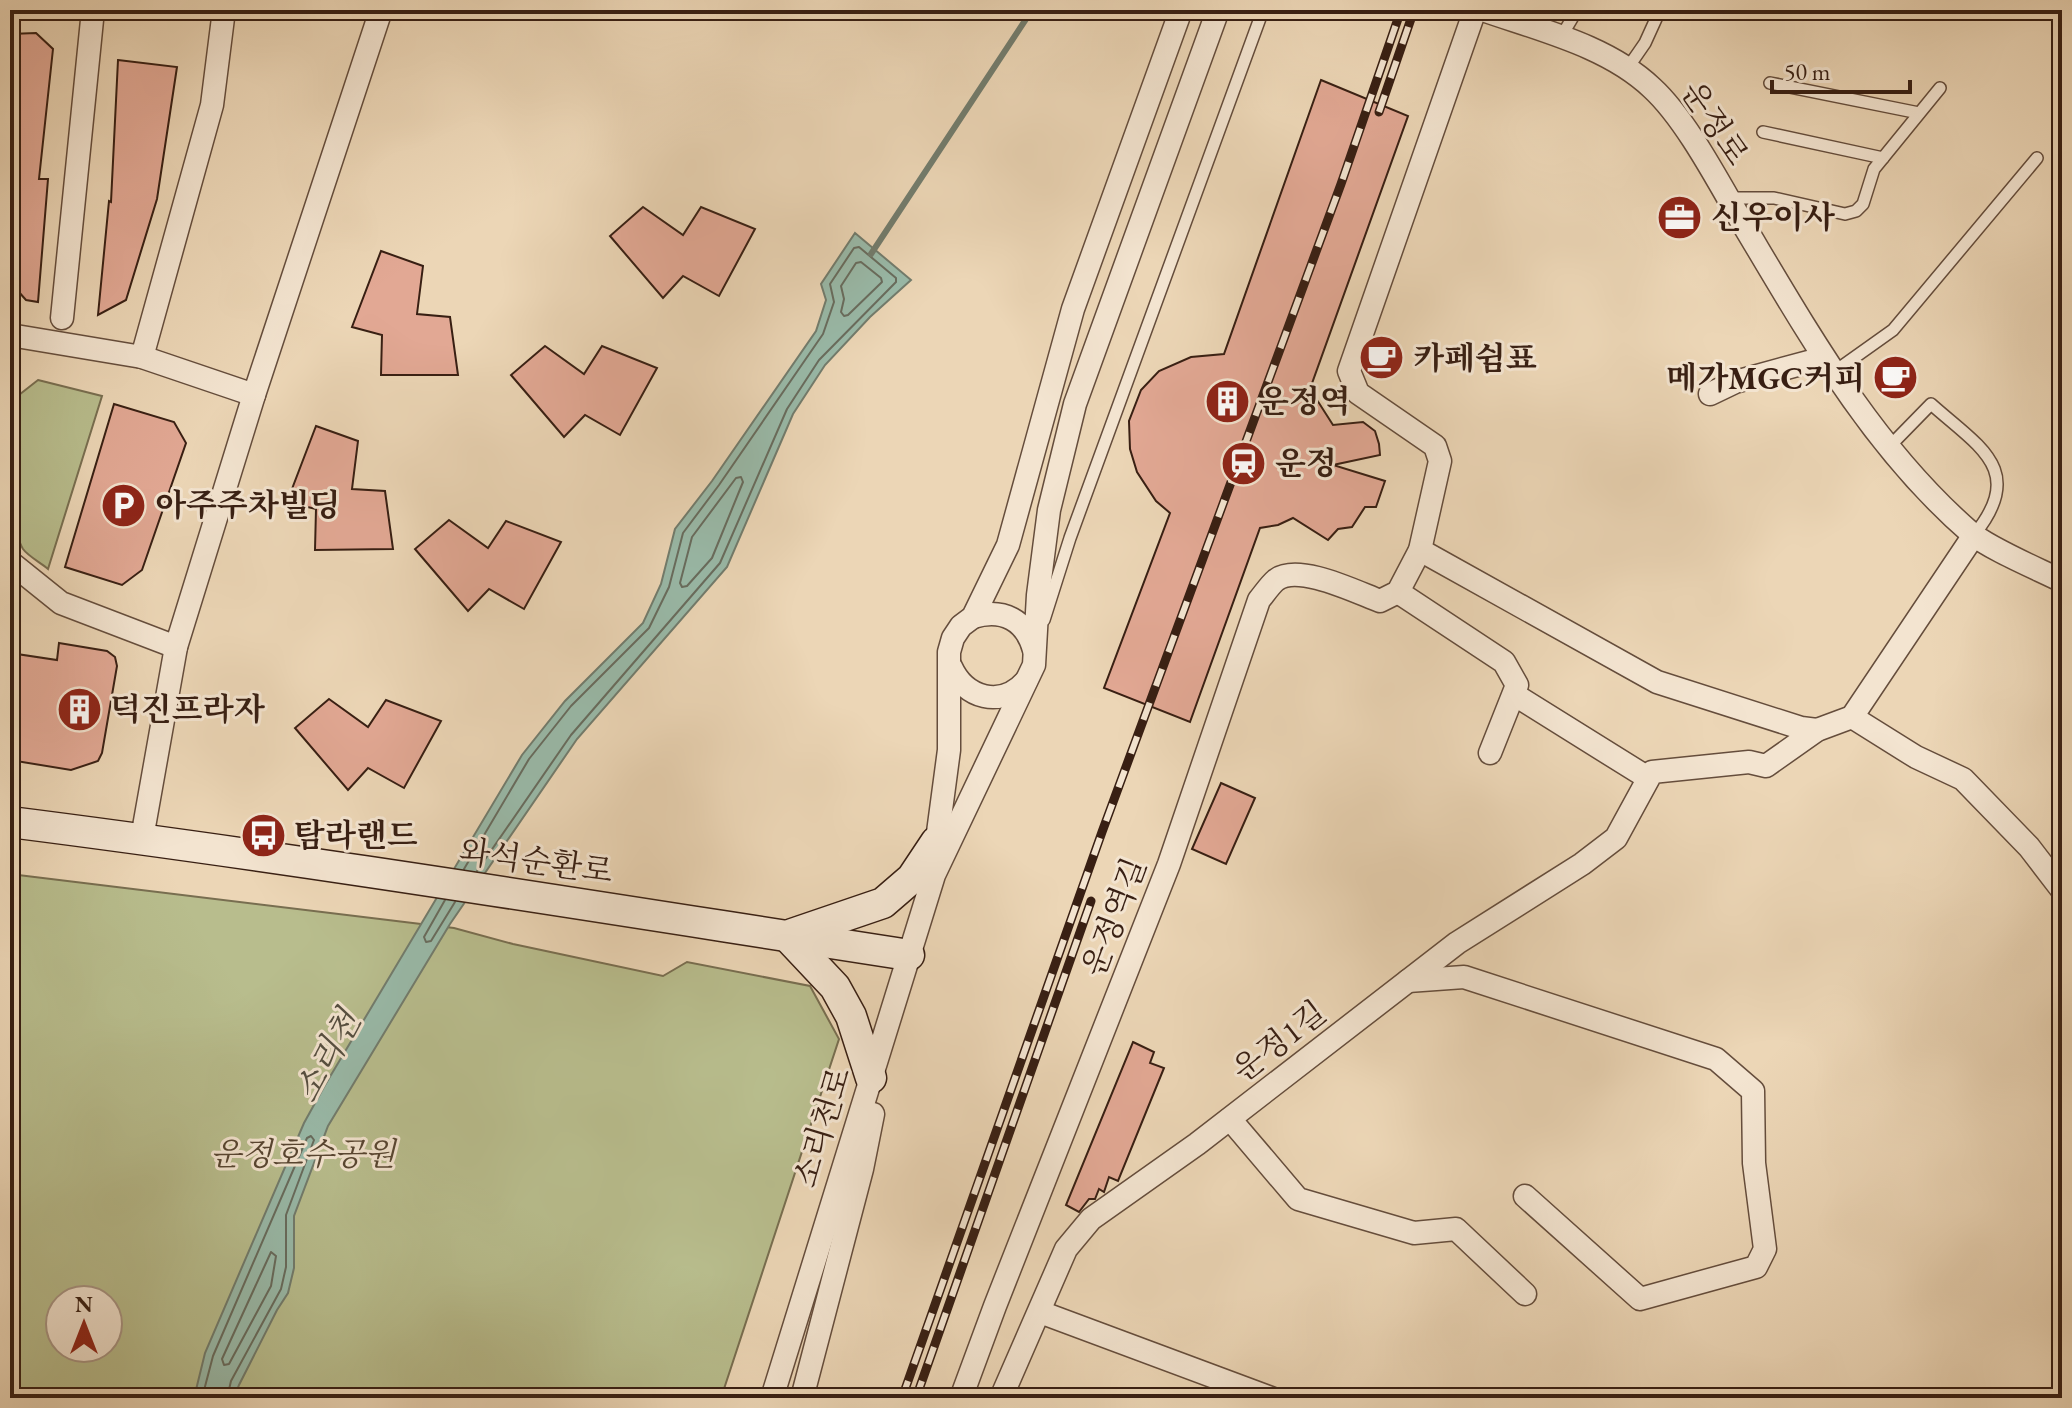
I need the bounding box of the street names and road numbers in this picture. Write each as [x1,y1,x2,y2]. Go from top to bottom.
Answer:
street label: 운정로 [1672,73,1758,173]
street label: 와석순환로 [457,829,616,893]
street label: 운정역길 [1072,852,1156,982]
street label: 운정1길 [1223,991,1335,1091]
street label: 소리천로 [784,1062,860,1192]

